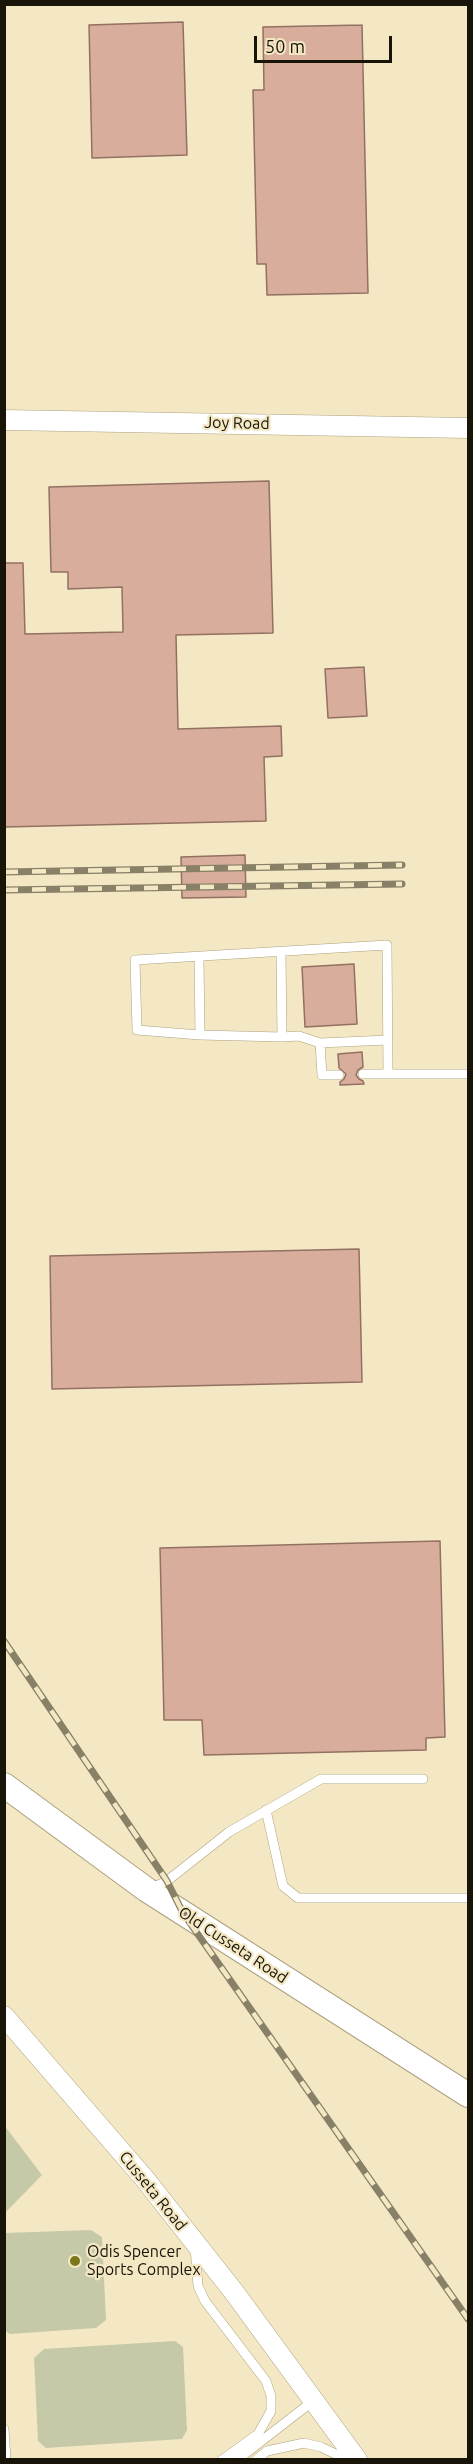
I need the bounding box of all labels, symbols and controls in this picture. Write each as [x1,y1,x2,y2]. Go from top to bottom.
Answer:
scale bar [257,24,395,62]
text: 50 m [265,36,305,56]
street label: Joy Road [204,413,270,433]
street label: Old Cusseta Road [175,1903,291,1987]
street label: Cusseta Road [115,2147,191,2235]
place label: Odis Spencer Sports Complex [87,2242,200,2280]
marker: Odis Spencer Sports Complex [68,2254,82,2268]

